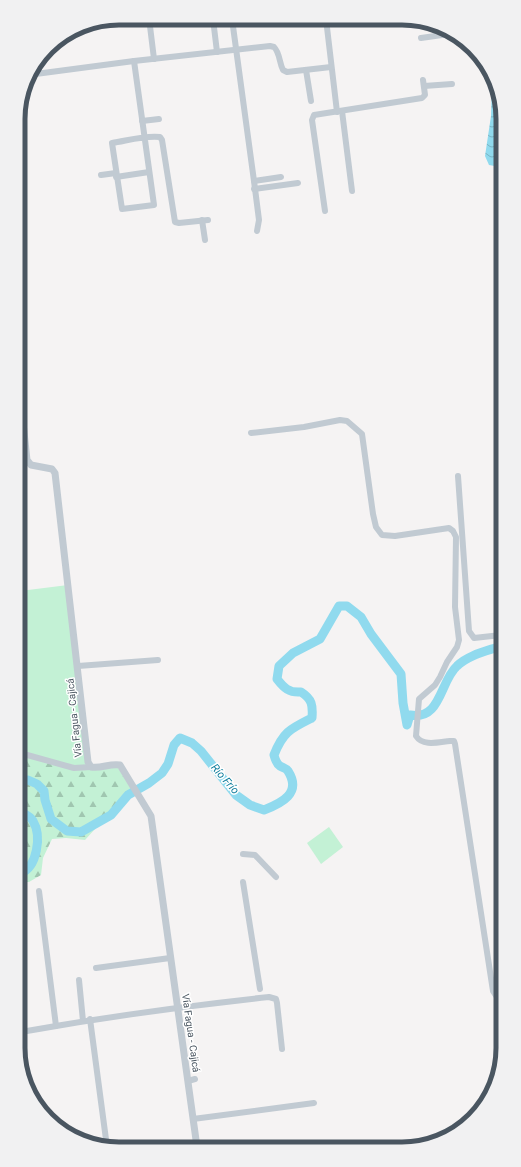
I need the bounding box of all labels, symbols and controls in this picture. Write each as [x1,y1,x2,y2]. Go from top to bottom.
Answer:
street label: Vía Fagua - Cajicá [64,678,84,758]
water label: Río Frío [208,761,242,797]
street label: Vía Fagua - Cajicá [180,993,202,1073]

